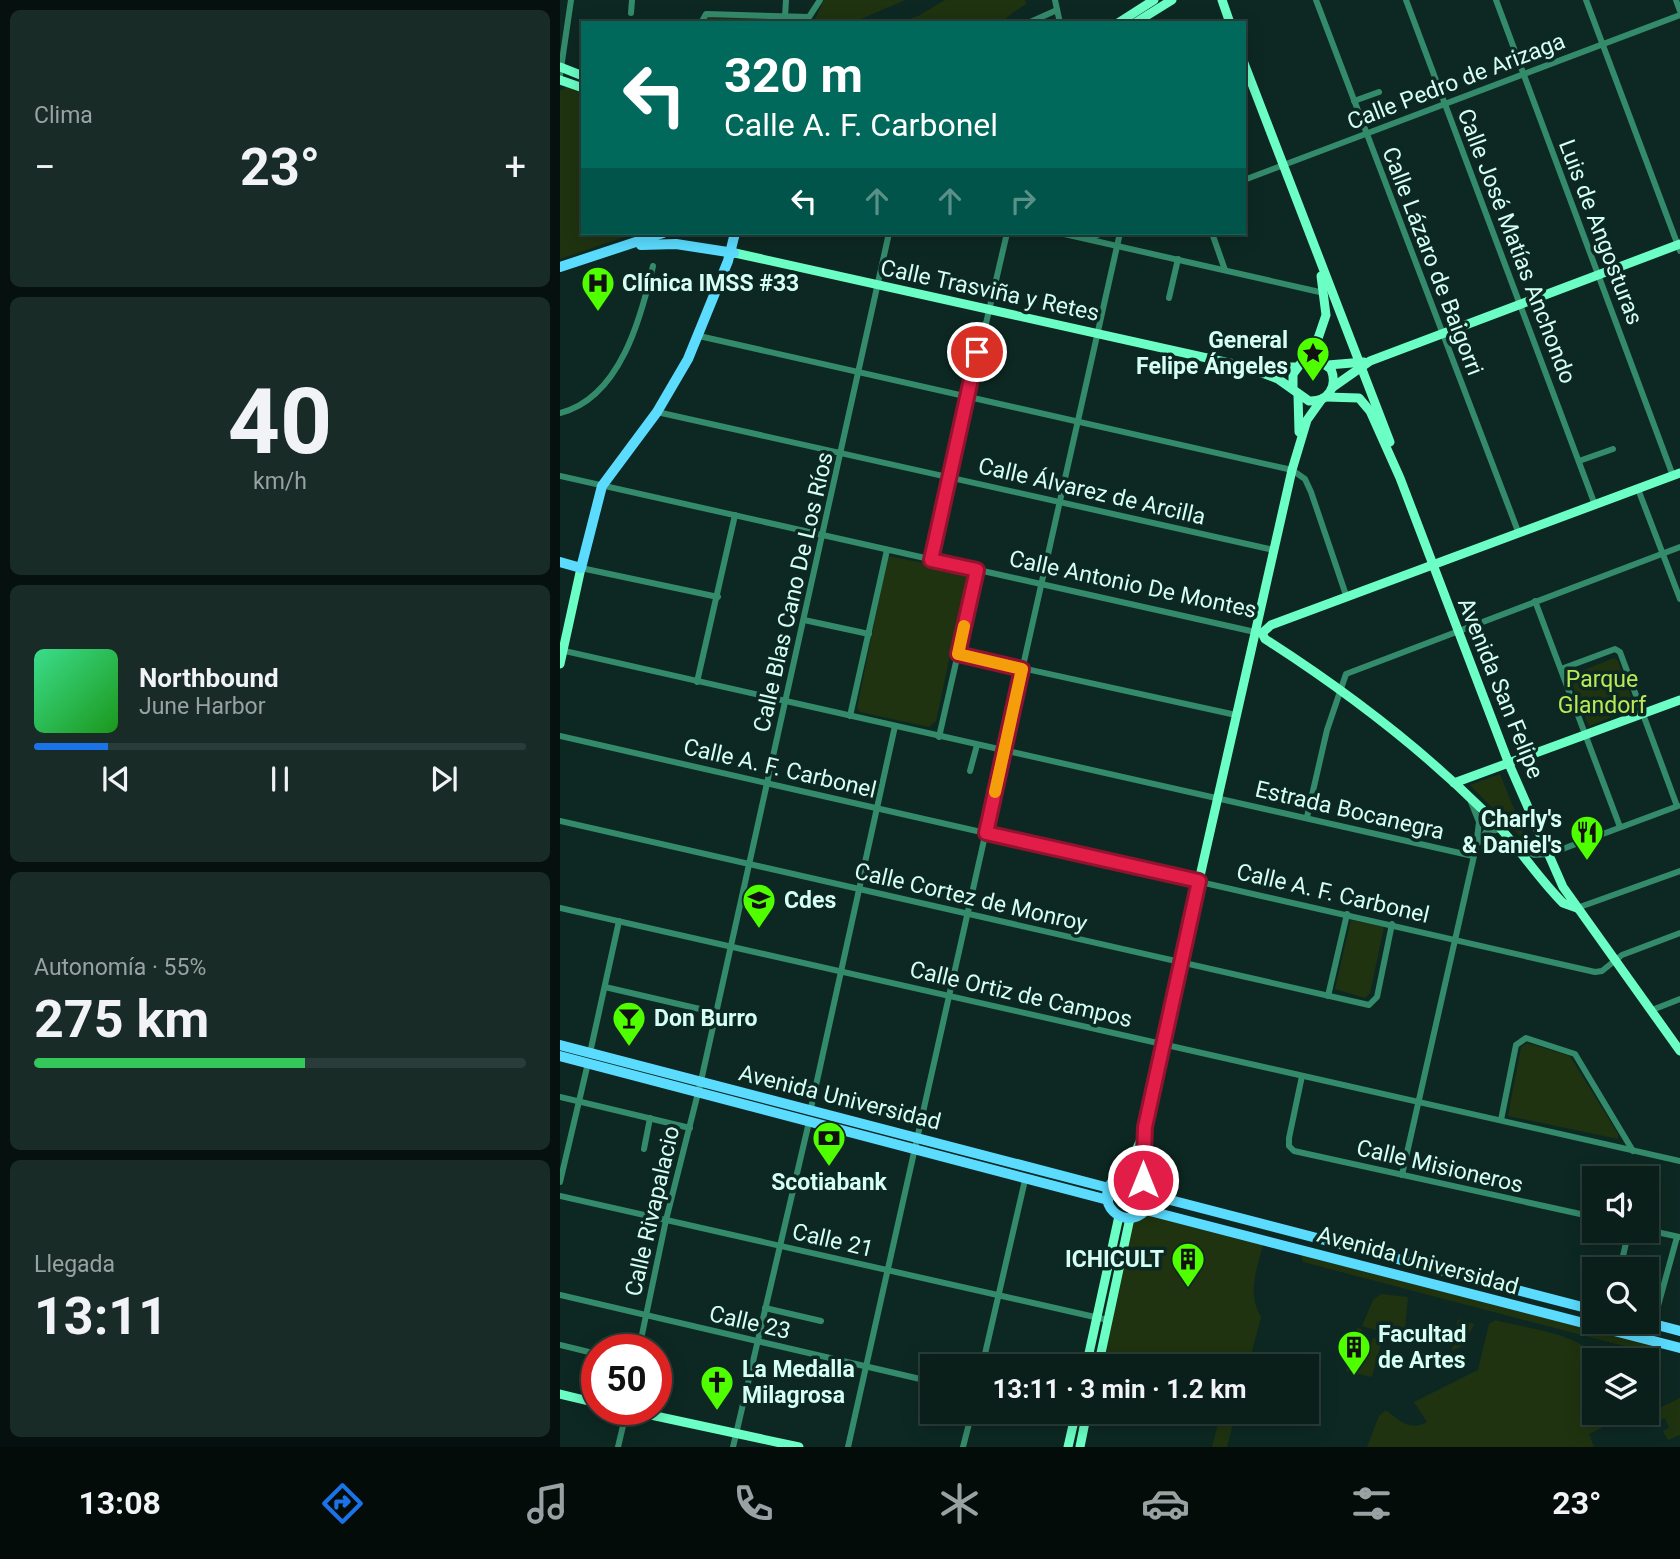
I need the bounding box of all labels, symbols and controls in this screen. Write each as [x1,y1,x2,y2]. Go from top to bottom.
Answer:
street label: Calle Pedro de Arizaga [1343,27,1569,135]
text: 320 m [724,47,863,104]
icon: left [609,49,700,140]
text: Clima [34,102,93,129]
street label: Calle José Matías Anchondo [1452,105,1582,387]
text: Calle A. F. Carbonel [724,106,998,144]
street label: Luis de Angosturas [1553,136,1648,329]
text: 23° [240,137,320,198]
street label: Calle Lázaro de Baigorri [1377,143,1489,379]
text: − [34,145,56,189]
text: + [504,145,526,189]
icon: left [785,182,823,220]
icon: ahead [858,182,896,220]
icon: ahead [931,182,969,220]
icon: right [1004,182,1042,220]
street label: Calle Trasviña y Retes [878,254,1102,327]
hospital icon: Clínica IMSS #33 [579,264,617,313]
place label: Clínica IMSS #33 [622,270,799,297]
pin [947,322,1007,382]
place label: General Felipe Ángeles [1136,327,1288,380]
icon: arrive [958,333,996,371]
place icon: General Felipe Ángeles [1294,334,1332,383]
text: 40 [228,369,332,475]
street label: Calle Blas Cano De Los Ríos [748,449,839,735]
street label: Calle Álvarez de Arcilla [976,451,1208,531]
text: km/h [253,468,307,495]
street label: Calle Antonio De Montes [1007,545,1259,624]
street label: Avenida San Felipe [1452,594,1549,783]
text: Northbound [139,663,279,693]
park label: Parque Glandorf [1558,666,1647,719]
text: June Harbor [139,693,266,720]
street label: Calle A. F. Carbonel [681,733,879,804]
icon: previous [97,760,135,798]
icon: pause [261,760,299,798]
icon: next [425,760,463,798]
street label: Estrada Bocanegra [1253,776,1447,845]
place label: Charly's & Daniel's [1462,806,1562,859]
restaurant icon: Charly's & Daniel's [1568,813,1606,862]
street label: Calle Cortez de Monroy [852,858,1090,937]
street label: Calle A. F. Carbonel [1234,858,1432,929]
school or university icon: Cdes [740,881,778,930]
place label: Cdes [784,887,836,914]
text: Autonomía · 55% [34,954,206,981]
street label: Calle Ortiz de Campos [907,956,1135,1033]
text: 275 km [34,989,209,1050]
bar icon: Don Burro [610,999,648,1048]
place label: Don Burro [654,1005,758,1032]
street label: Avenida Universidad [736,1059,944,1136]
bank icon: Scotiabank [810,1119,848,1168]
street label: Calle Rivapalacio [620,1123,685,1299]
street label: Calle Misioneros [1354,1134,1526,1199]
position arrow [1106,1143,1180,1217]
map controls [1582,1166,1659,1425]
button: sound [1582,1166,1659,1243]
place label: Scotiabank [771,1169,888,1196]
street label: Calle 21 [790,1218,876,1263]
street label: Avenida Universidad [1314,1221,1521,1300]
building icon: ICHICULT [1169,1240,1207,1289]
place label: ICHICULT [1065,1246,1164,1273]
text: Llegada [34,1251,115,1278]
button: search [1582,1257,1659,1334]
text: 13:11 [34,1286,168,1347]
street label: Calle 23 [707,1300,793,1345]
place label: Facultad de Artes [1378,1321,1467,1374]
building icon: Facultad de Artes [1335,1328,1373,1377]
speed limit sign: 50 [581,1334,672,1425]
button: layers [1582,1348,1659,1425]
place label: La Medalla Milagrosa [742,1356,855,1409]
church icon: La Medalla Milagrosa [698,1363,736,1412]
text: 13:11 · 3 min · 1.2 km [992,1374,1247,1404]
icon: directions [318,1479,367,1528]
icon: music [523,1479,572,1528]
icon: phone [729,1479,778,1528]
icon: climate [935,1479,984,1528]
icon: car [1141,1479,1190,1528]
icon: filters [1347,1479,1396,1528]
text: 13:08 [78,1484,161,1522]
text: 23° [1552,1484,1602,1522]

